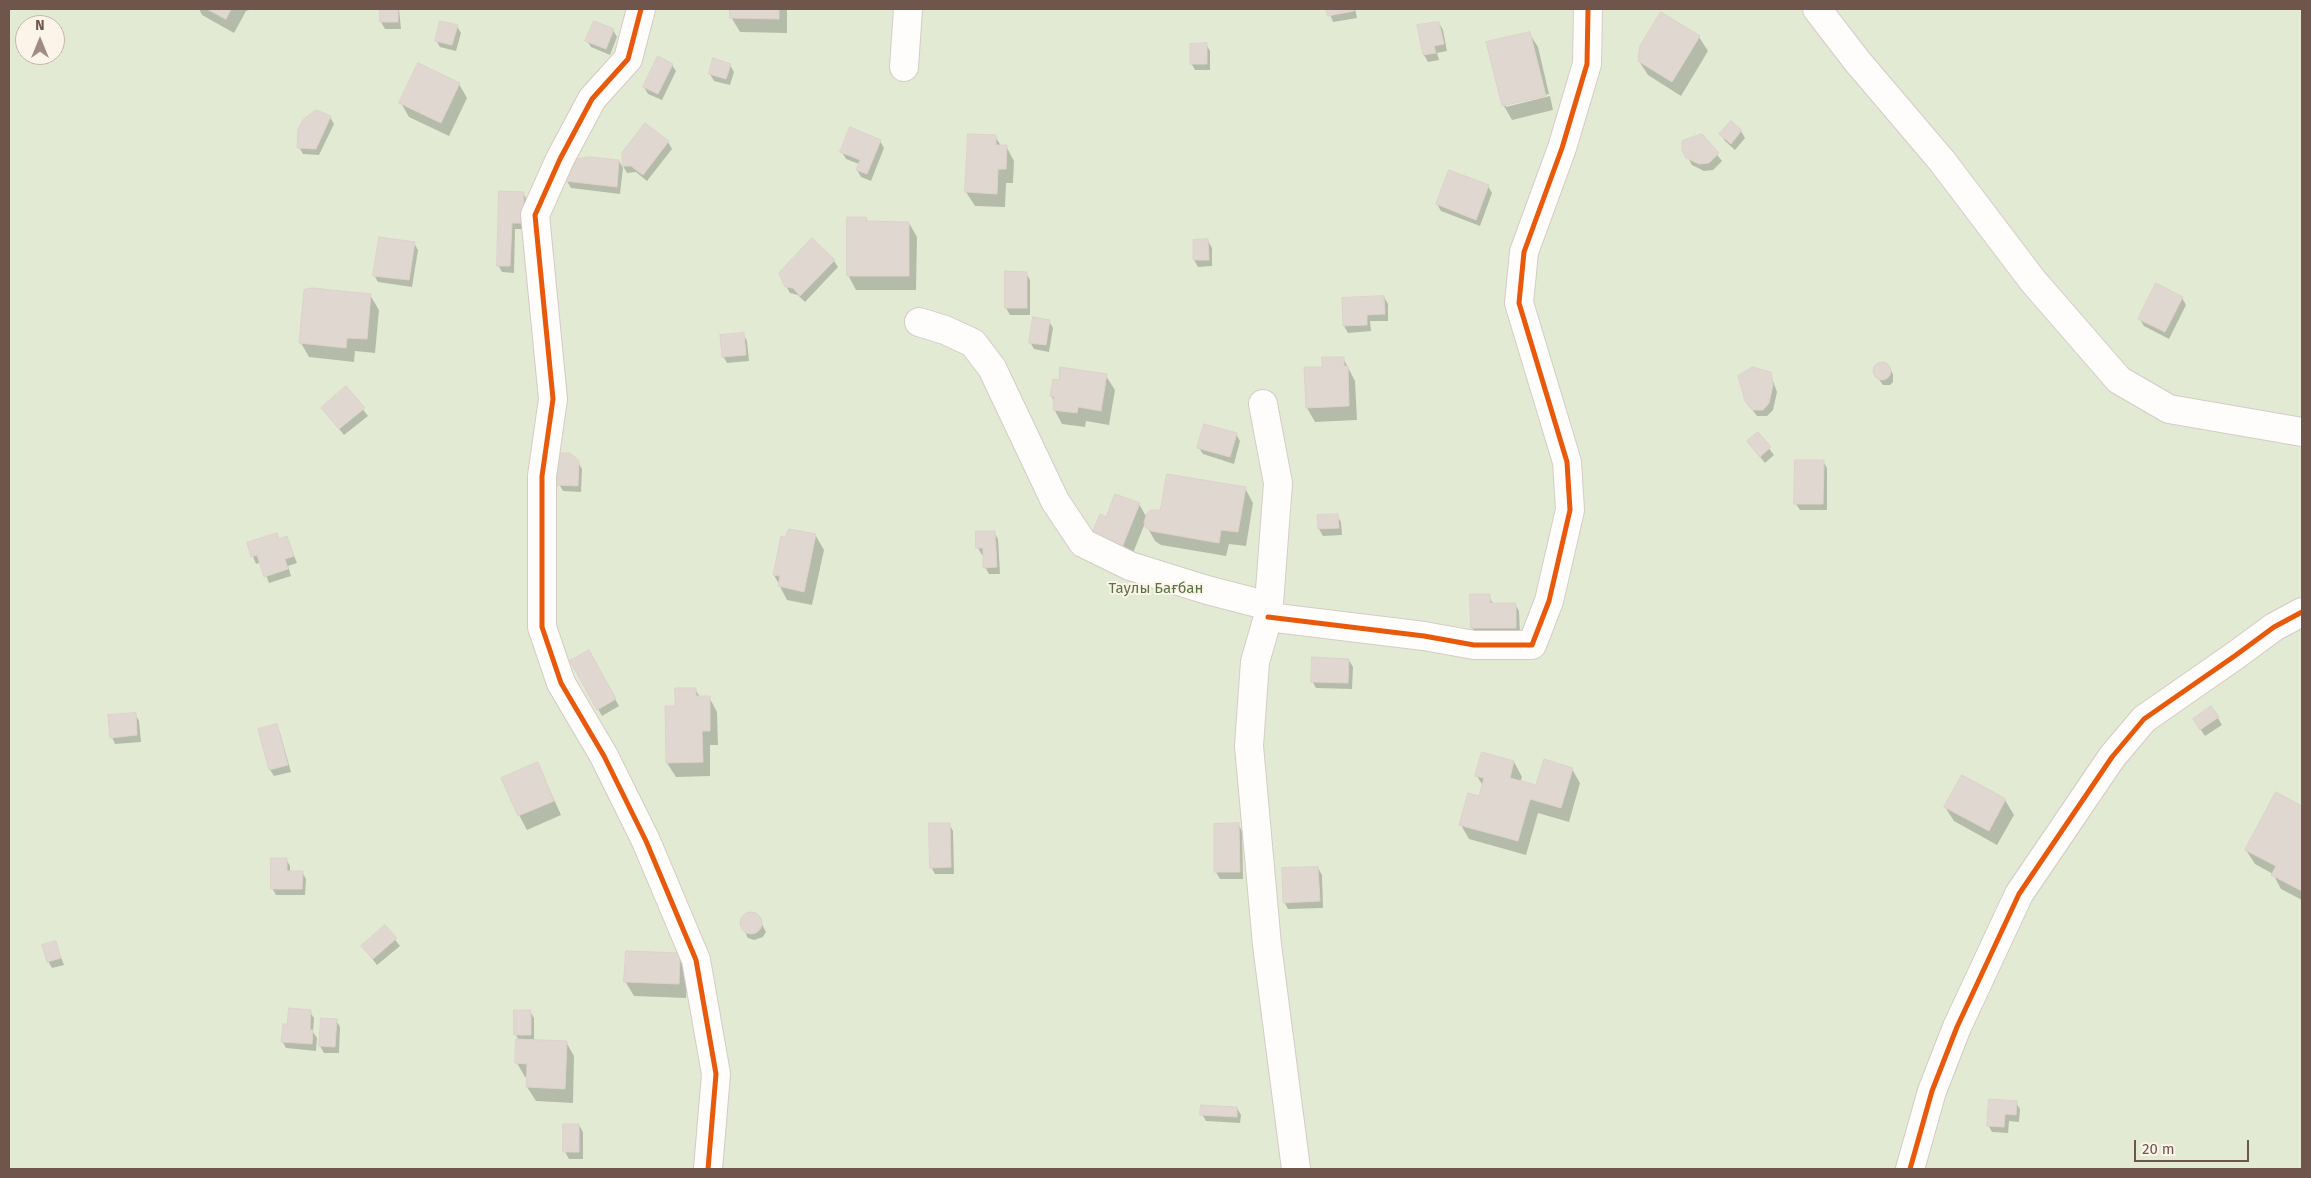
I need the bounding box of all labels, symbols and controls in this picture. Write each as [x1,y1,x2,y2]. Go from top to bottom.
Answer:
north arrow [15,15,65,65]
text: N [35,17,45,34]
park label: Таулы Бағбан [1109,580,1203,598]
scale bar [2136,1130,2251,1162]
text: 20 m [2142,1140,2175,1158]

